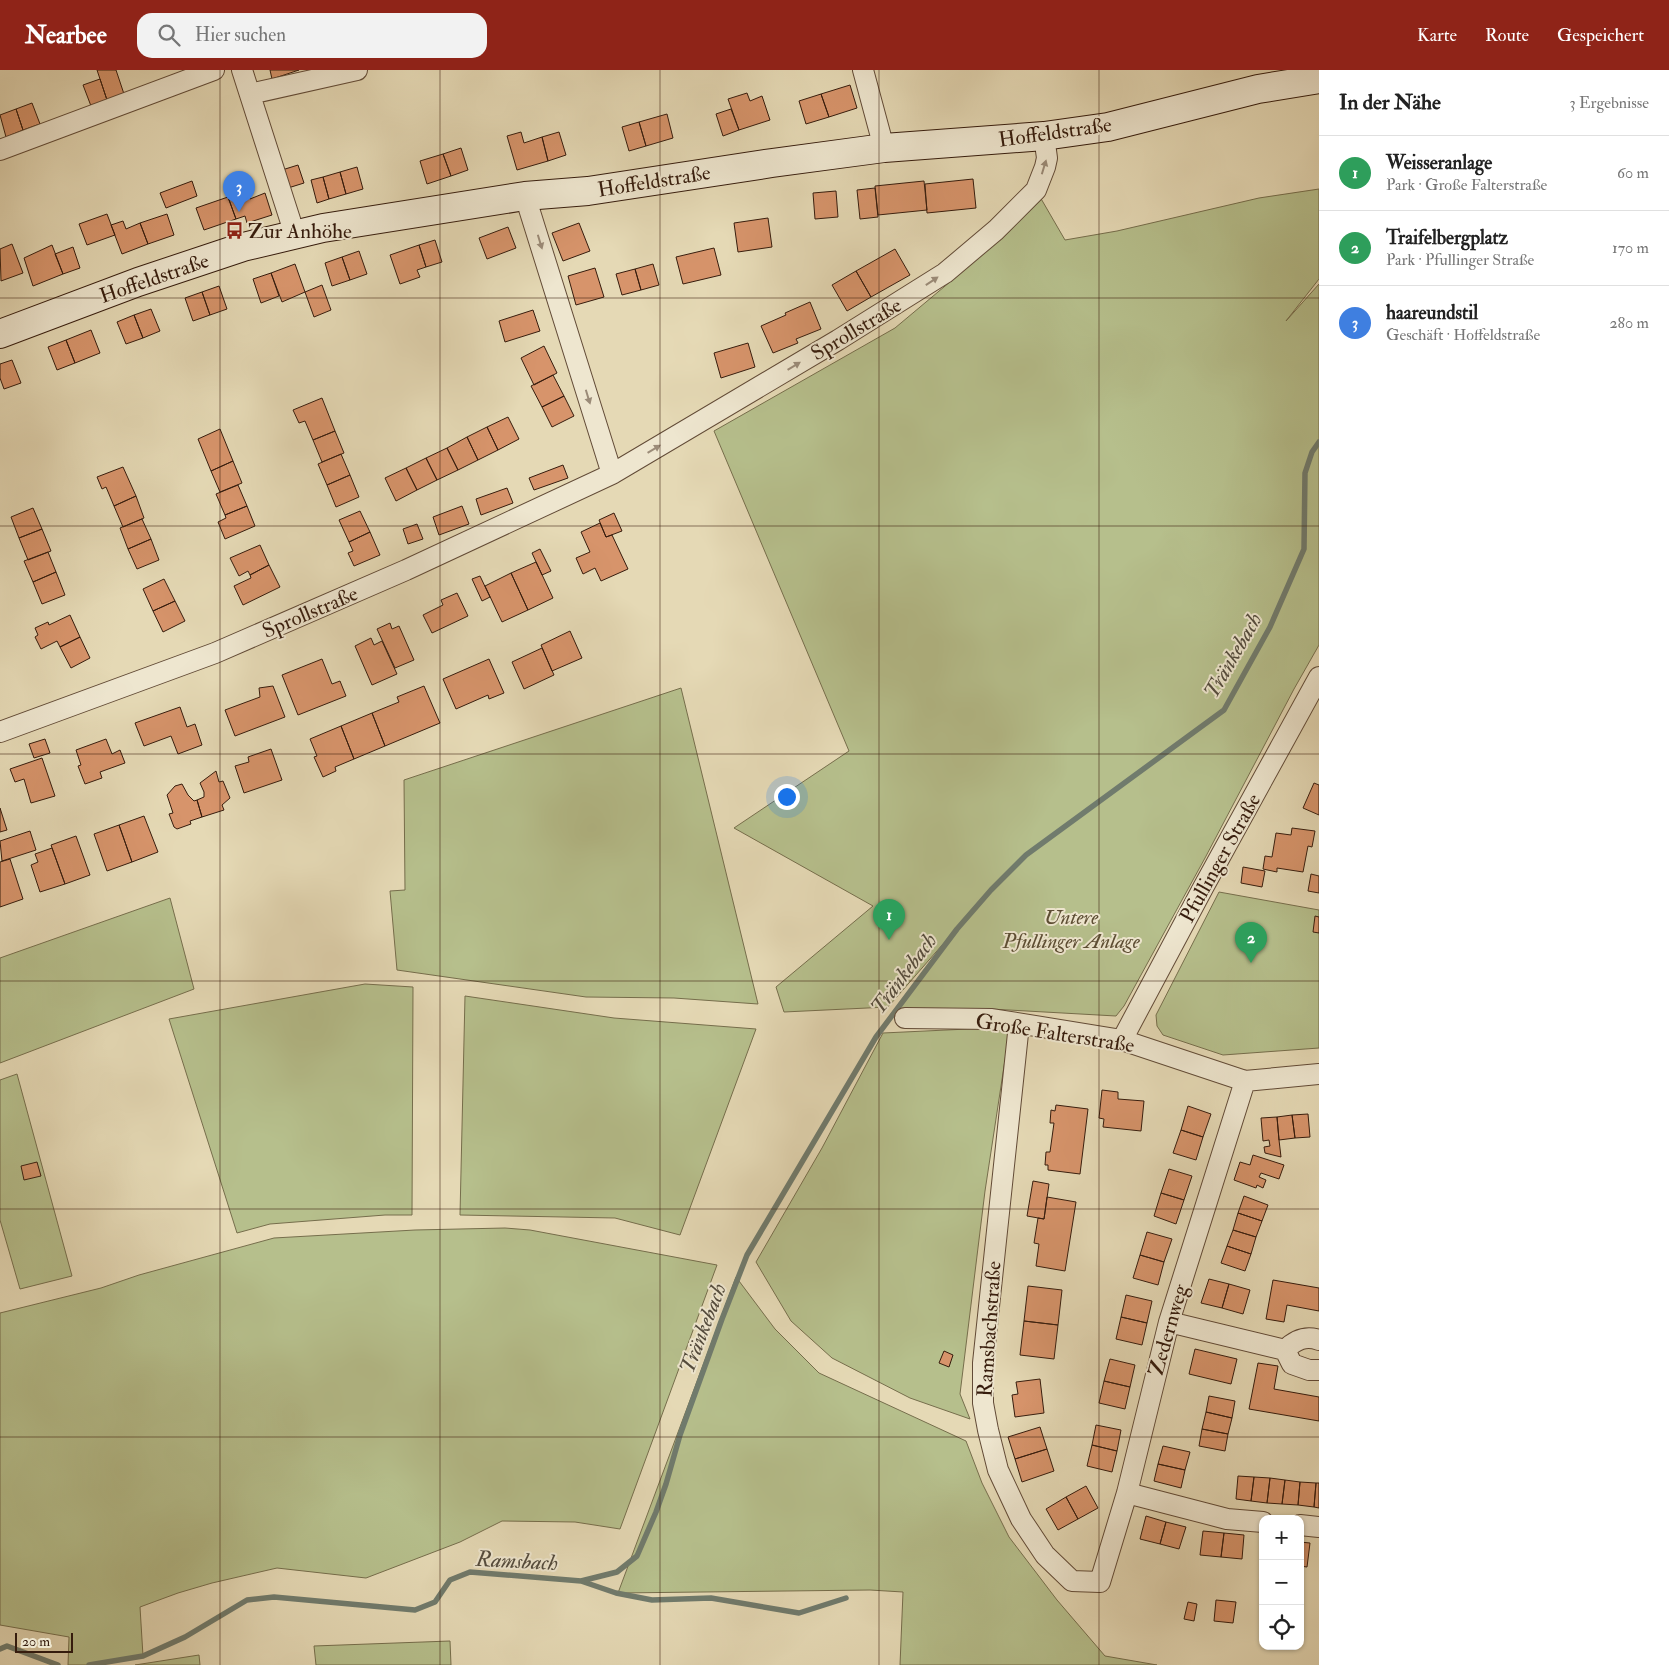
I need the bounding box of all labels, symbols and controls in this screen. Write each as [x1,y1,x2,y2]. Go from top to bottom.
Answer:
search box [137,13,487,58]
text: Nearbee [25,20,107,51]
icon: search [155,21,183,49]
text: Hier suchen [195,23,286,47]
text: Karte [1417,24,1457,47]
text: Route [1485,24,1529,47]
text: Gespeichert [1557,24,1644,47]
text: In der Nähe [1339,89,1441,116]
text: 3 Ergebnisse [1569,93,1649,113]
street label: Hoffeldstraße [997,111,1114,154]
text: Weisseranlage [1386,151,1492,175]
street label: Hoffeldstraße [596,159,713,204]
one-way arrow [1040,160,1048,175]
text: 1 [1352,163,1358,183]
text: 60 m [1617,163,1649,183]
pin: 3 [223,171,255,212]
text: Park · Große Falterstraße [1386,175,1547,195]
place label: Zur Anhöhe [248,218,352,245]
bus stop icon: Zur Anhöhe [224,221,244,241]
text: Traifelbergplatz [1386,226,1508,250]
one-way arrow [536,235,544,250]
text: 2 [1351,238,1359,258]
text: 170 m [1612,238,1649,258]
street label: Hoffeldstraße [96,247,213,310]
text: Park · Pfullinger Straße [1386,250,1534,270]
one-way arrow [926,276,939,286]
street label: Sprollstraße [806,292,907,367]
text: haareundstil [1386,301,1478,325]
text: 3 [1352,313,1358,333]
text: 280 m [1609,313,1649,333]
text: Geschäft · Hoffeldstraße [1386,325,1540,345]
one-way arrow [787,362,800,371]
one-way arrow [585,390,592,405]
one-way arrow [647,444,661,453]
street label: Sprollstraße [258,580,362,645]
water label: Tränkebach [1197,608,1269,703]
your location [774,784,800,810]
street label: Pfullinger Straße [1174,789,1267,928]
pin: 1 [873,899,905,940]
park label: Untere Pfullinger Anlage [1001,904,1141,955]
pin: 2 [1235,922,1267,963]
water label: Tränkebach [864,927,943,1020]
street label: Große Falterstraße [974,1008,1136,1059]
street label: Ramsbachstraße [971,1260,1008,1398]
water label: Tränkebach [673,1279,733,1377]
street label: Zedernweg [1143,1281,1195,1379]
map controls [1259,1515,1304,1650]
button: + [1259,1515,1304,1560]
water label: Ramsbach [474,1545,559,1577]
button: − [1259,1560,1304,1605]
button: locate [1259,1605,1304,1650]
scale bar [15,1630,72,1653]
text: 20 m [22,1633,50,1650]

